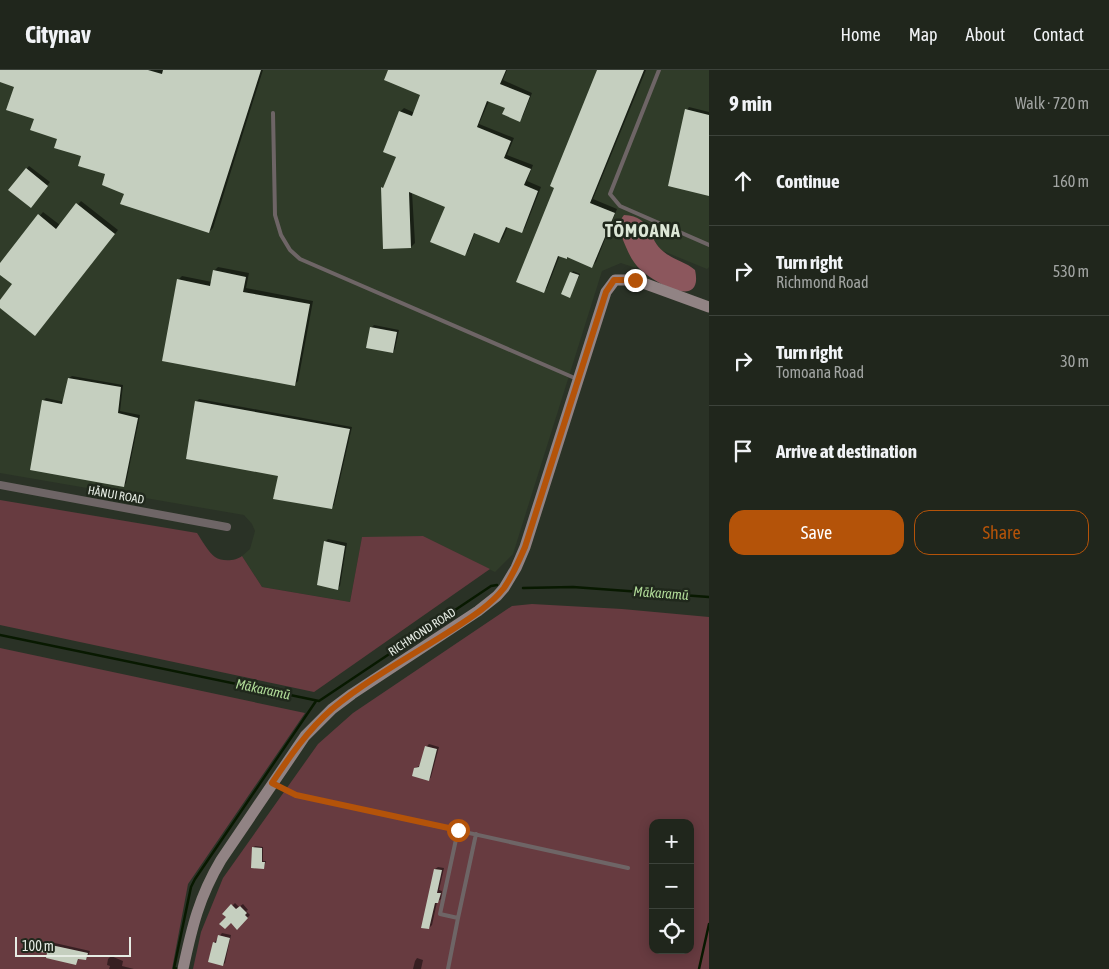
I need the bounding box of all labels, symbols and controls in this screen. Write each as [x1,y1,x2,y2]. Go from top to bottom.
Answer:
text: Citynav [25,21,91,48]
text: Home [841,24,881,45]
text: Map [909,24,938,45]
text: About [966,24,1005,45]
text: Contact [1033,24,1084,45]
text: 9 min [729,91,772,115]
text: Walk · 720 m [1015,94,1089,112]
icon: ahead [729,167,757,195]
text: Continue [776,170,840,192]
text: 160 m [1053,172,1089,190]
district label: TŌMOANA [605,220,681,241]
text: Turn right [776,251,843,273]
icon: right [729,257,757,285]
text: 530 m [1053,262,1089,280]
route end [624,269,647,292]
text: Richmond Road [776,273,868,291]
text: Turn right [776,341,843,363]
icon: right [729,347,757,375]
text: 30 m [1060,352,1089,370]
text: Tomoana Road [776,363,864,381]
icon: arrive [729,437,757,465]
text: Arrive at destination [776,440,917,462]
street label: HĀNUI ROAD [87,483,146,507]
button: Save [729,510,904,555]
button: Share [914,510,1089,555]
water label: Mākaramū [633,583,689,603]
street label: RICHMOND ROAD [386,605,459,659]
water label: Mākaramū [234,675,292,703]
route start [447,819,470,842]
map controls [649,819,694,954]
button: + [649,819,694,864]
button: − [649,864,694,909]
button: locate [649,909,694,954]
scale bar [15,934,131,957]
text: 100 m [22,938,54,954]

